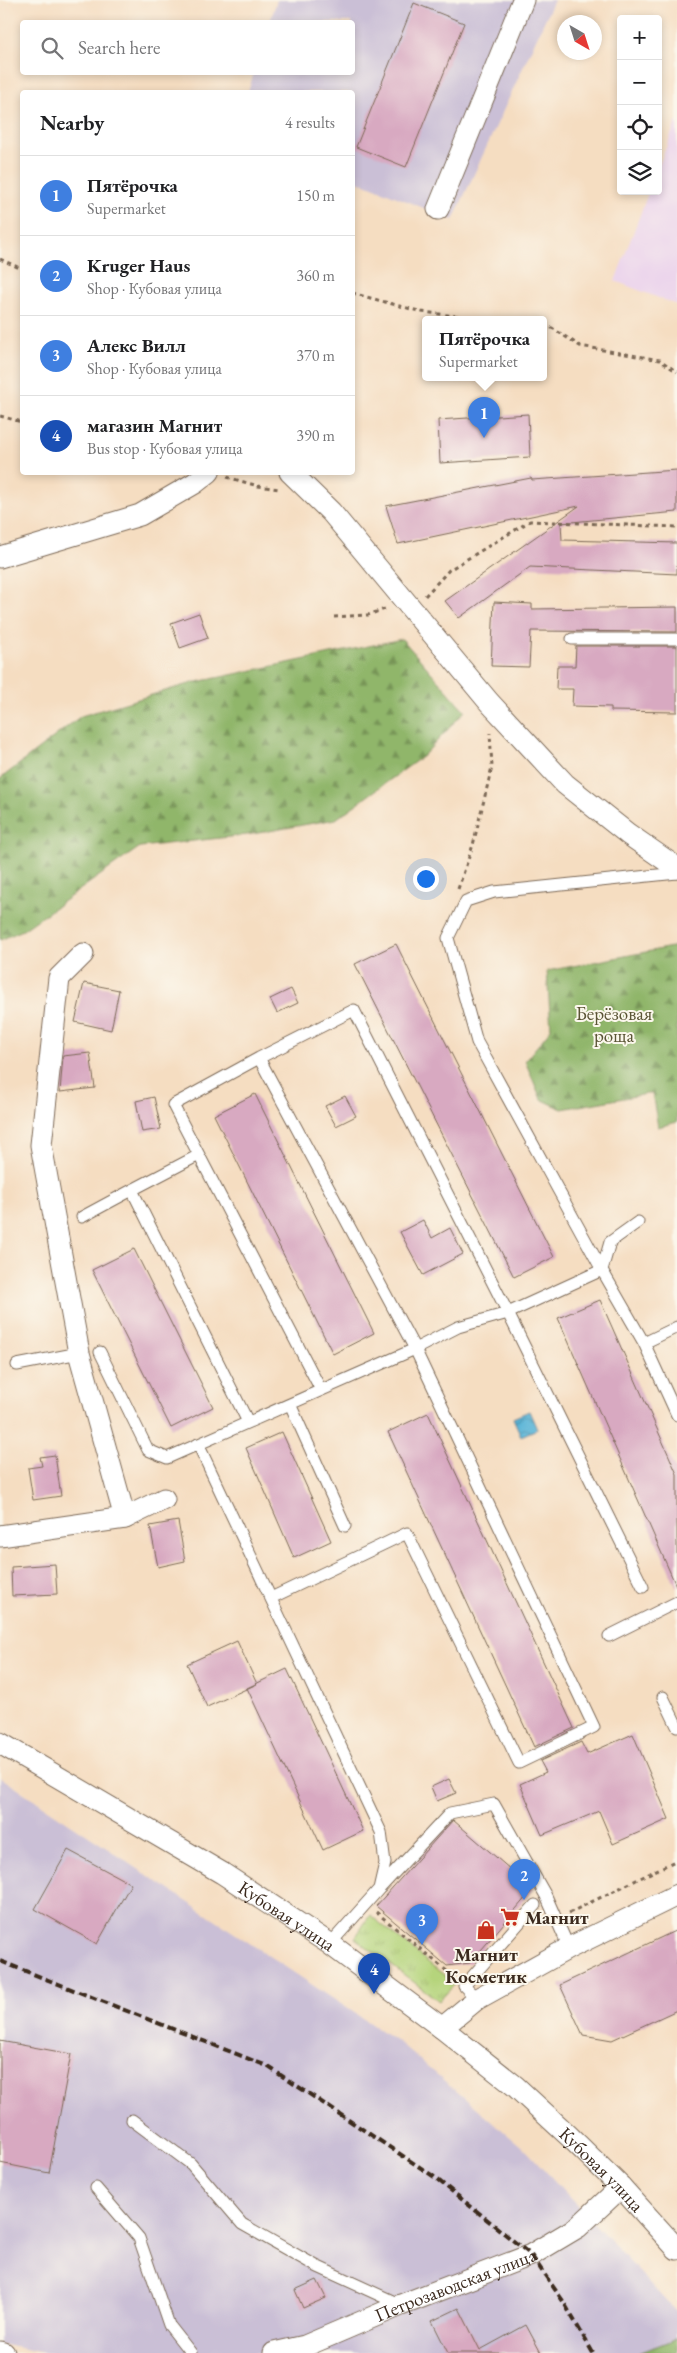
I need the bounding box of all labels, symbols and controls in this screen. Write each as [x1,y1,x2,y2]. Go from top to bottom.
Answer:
north arrow [557,15,602,60]
map controls [617,15,662,195]
button: + [617,15,662,60]
search box [20,20,355,75]
icon: search [38,34,66,62]
text: Search here [78,35,160,60]
button: − [617,60,662,105]
button: locate [617,105,662,150]
text: Nearby [40,109,104,136]
text: 4 results [285,112,335,133]
button: layers [617,150,662,195]
text: Пятёрочка [87,173,178,198]
text: 1 [52,185,60,206]
text: 150 m [296,185,335,206]
text: Supermarket [87,198,166,219]
text: Kruger Haus [87,253,190,278]
text: 2 [52,265,60,286]
text: 360 m [296,265,335,286]
text: Shop · Кубовая улица [87,278,222,299]
popup [422,316,547,381]
text: Пятёрочка [439,326,530,351]
text: Алекс Вилл [87,333,186,358]
text: 3 [52,345,60,366]
text: 370 m [296,345,335,366]
text: Supermarket [439,351,518,372]
text: Shop · Кубовая улица [87,358,222,379]
pin: 1 [468,397,500,438]
text: магазин Магнит [87,413,222,438]
text: 4 [52,425,60,446]
text: 390 m [296,425,335,446]
text: Bus stop · Кубовая улица [87,438,243,459]
your location [413,866,439,892]
park label: Берёзовая роща [576,1001,653,1048]
pin: 2 [508,1859,540,1900]
street label: Кубовая улица [233,1875,341,1957]
pin: 3 [406,1904,438,1945]
place label: Магнит [525,1905,589,1930]
supermarket icon: Магнит [499,1906,521,1928]
shop icon: Магнит Косметик [475,1919,497,1941]
place label: Магнит Косметик [445,1942,527,1989]
pin: 4 [358,1953,390,1994]
street label: Кубовая улица [554,2121,650,2218]
street label: Петрозаводская улица [371,2242,542,2328]

